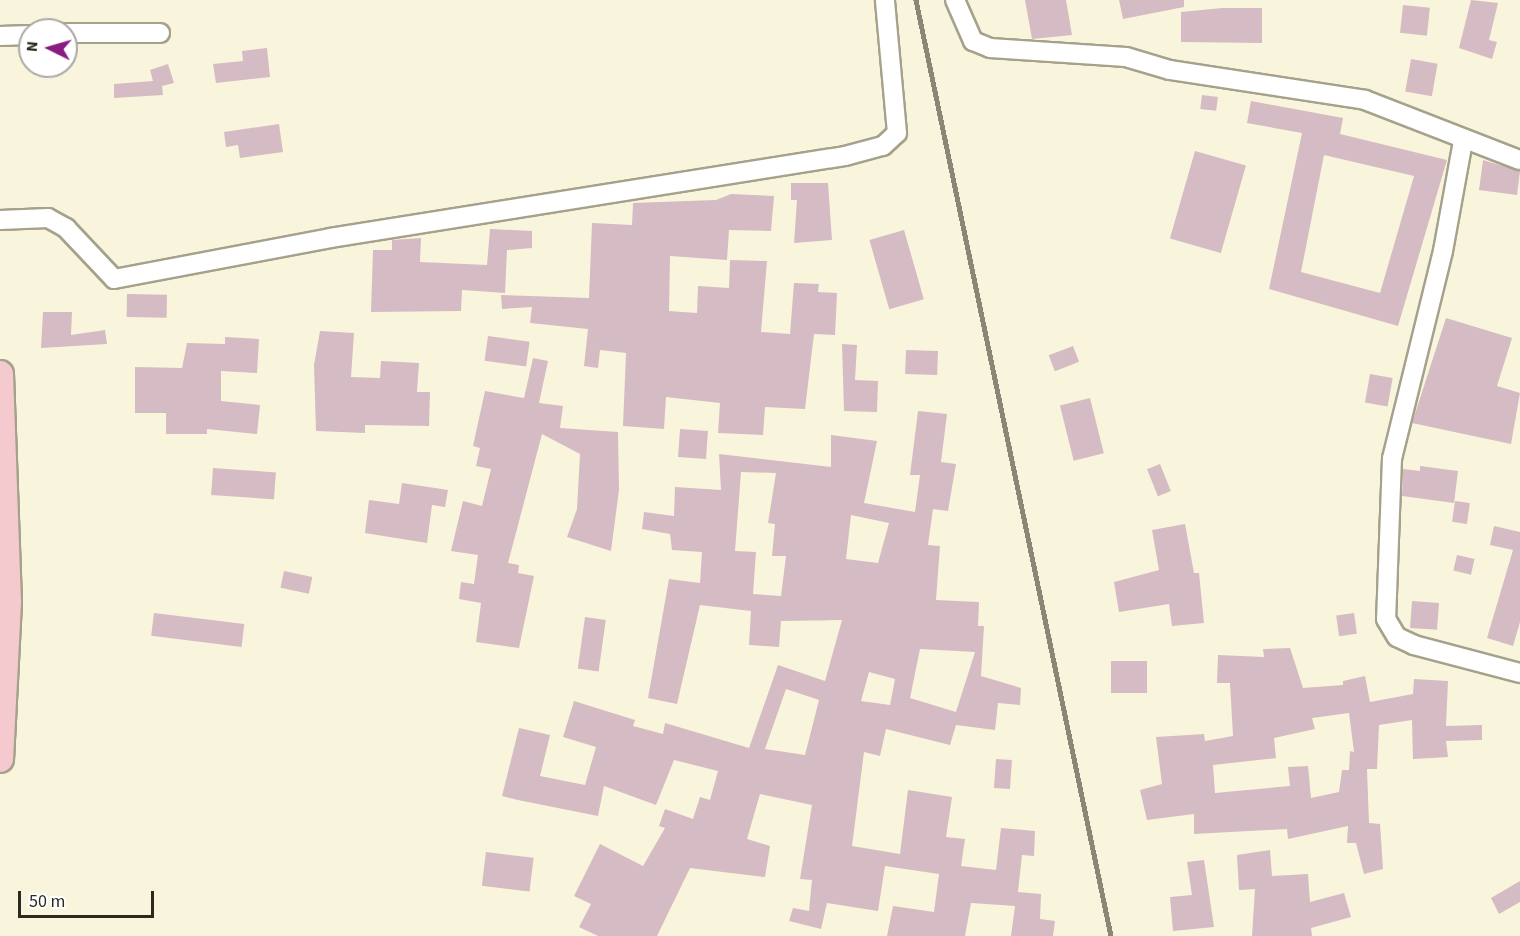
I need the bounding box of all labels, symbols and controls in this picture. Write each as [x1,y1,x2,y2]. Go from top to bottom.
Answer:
north arrow [18,18,78,78]
text: N [21,40,43,53]
scale bar [21,879,158,917]
text: 50 m [29,889,65,914]

